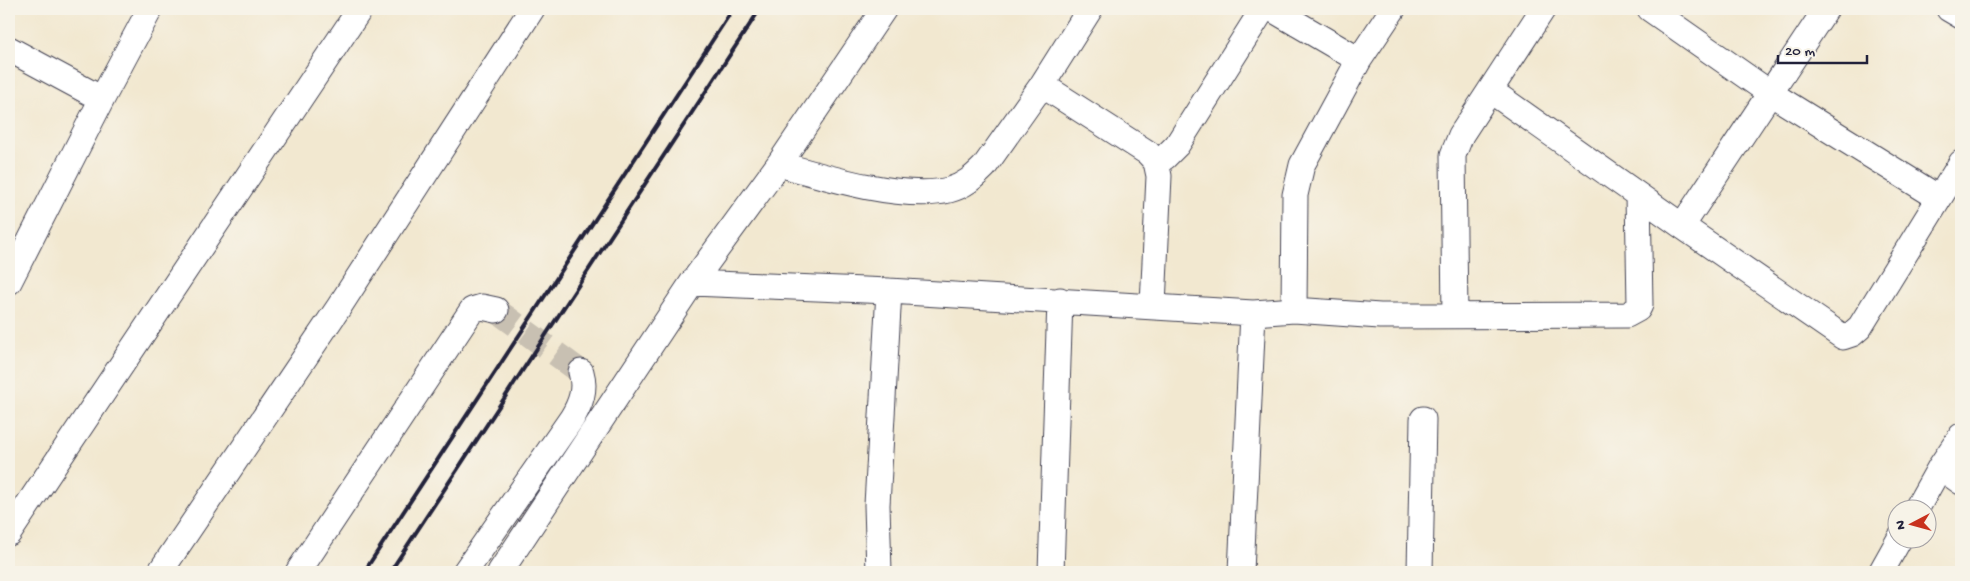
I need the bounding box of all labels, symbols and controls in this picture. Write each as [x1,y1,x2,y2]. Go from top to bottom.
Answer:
scale bar [1778,32,1866,64]
text: 20 m [1785,43,1815,61]
north arrow [1888,498,1938,548]
text: N [1893,520,1910,531]

